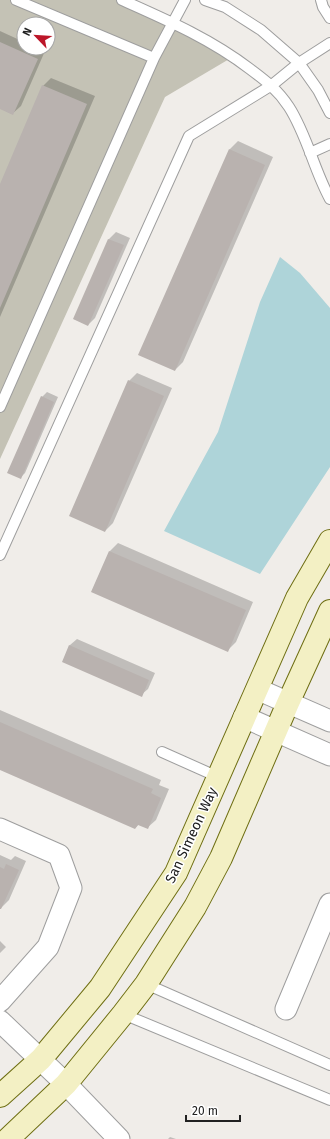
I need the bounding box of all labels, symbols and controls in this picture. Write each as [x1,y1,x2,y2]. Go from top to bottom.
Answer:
north arrow [16,16,56,56]
text: N [20,26,35,38]
street label: San Simeon Way [162,784,221,886]
scale bar [186,1097,240,1123]
text: 20 m [192,1104,218,1118]

